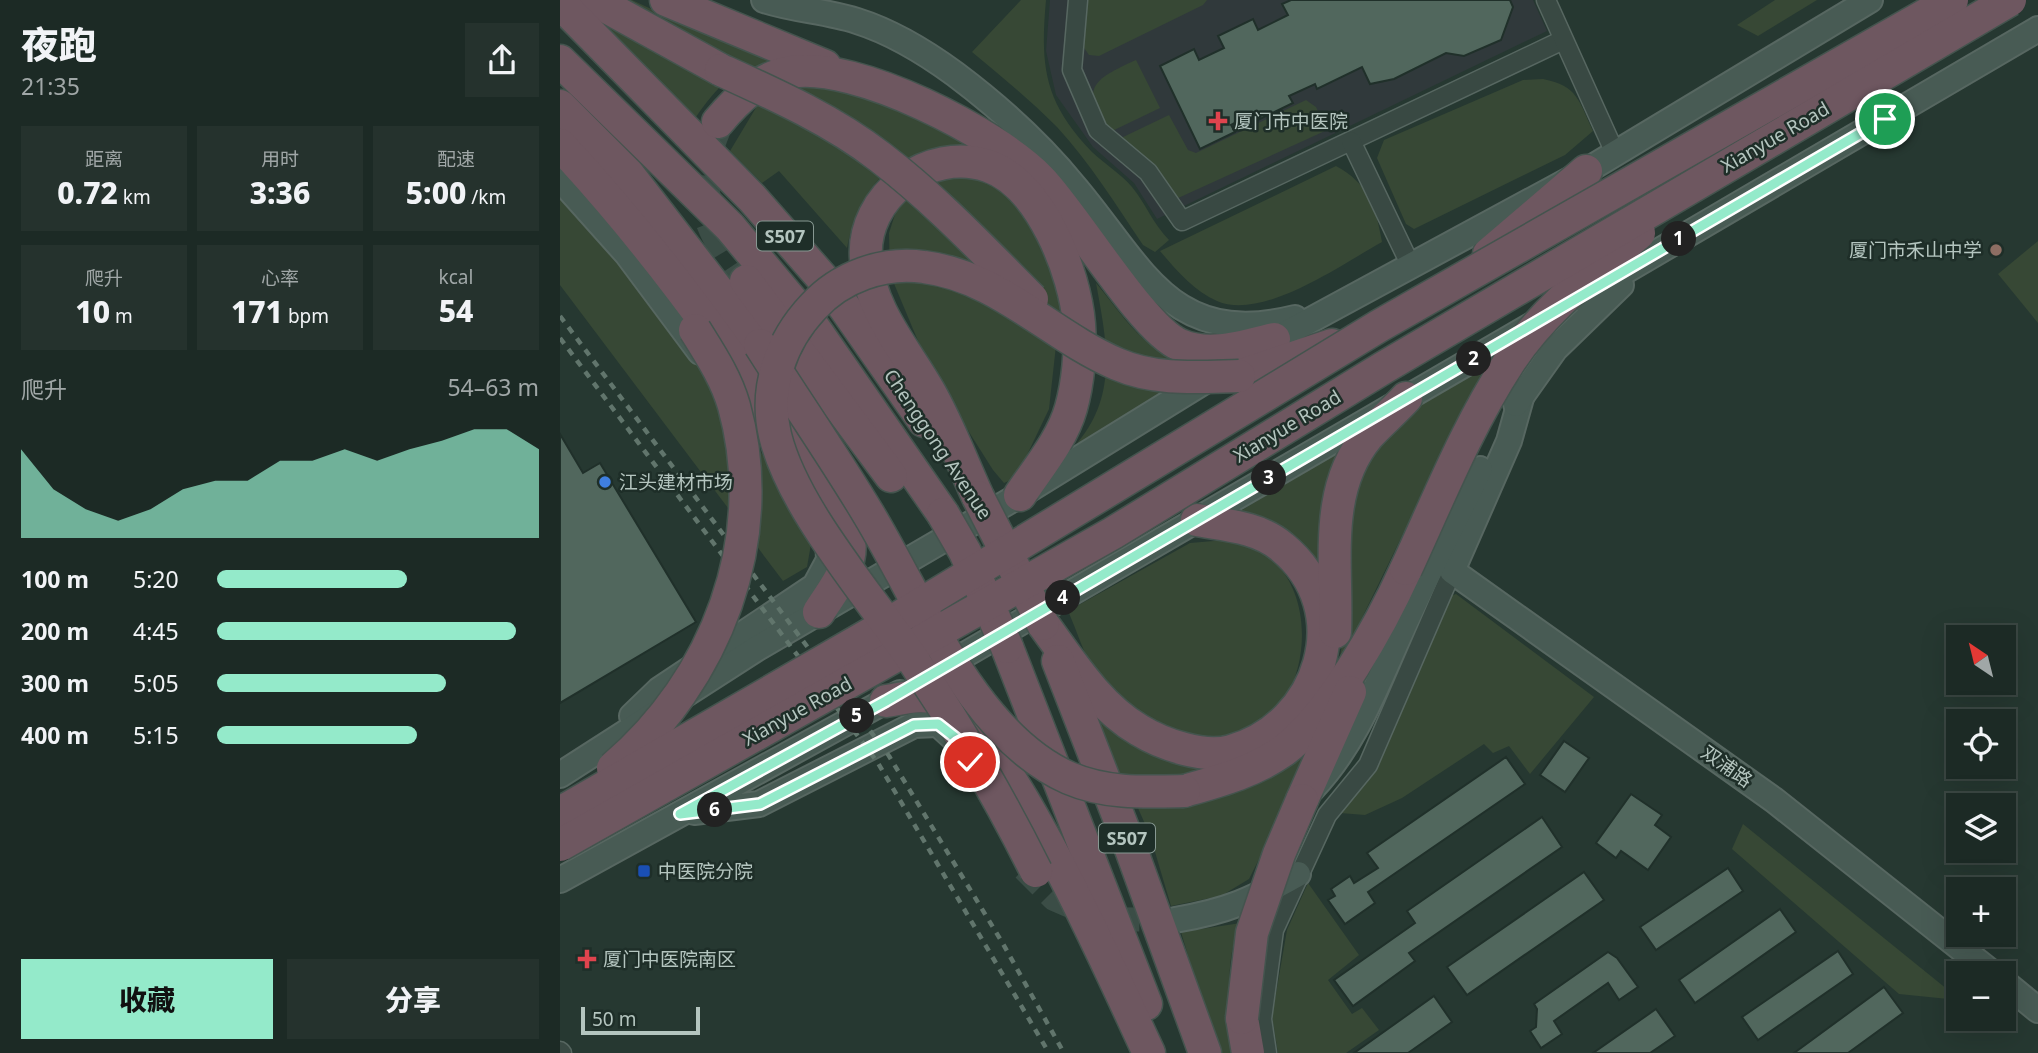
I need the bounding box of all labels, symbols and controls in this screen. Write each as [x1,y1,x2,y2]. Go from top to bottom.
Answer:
text: 夜跑 [21,18,97,70]
button: share [465,23,539,97]
text: 21:35 [21,70,80,102]
pin [1855,89,1915,149]
street label: Xianyue Road [1716,95,1834,179]
icon: arrive [1866,100,1904,138]
place label: 厦门市中医院 [1234,108,1348,134]
marker: 厦门市中医院 [1208,111,1228,131]
text: 距离 [85,146,123,172]
text: 用时 [261,146,299,172]
text: 配速 [437,146,475,172]
text: 0.72 [57,172,118,213]
text: 3:36 [250,172,310,213]
text: 5:00 [406,172,466,213]
text: km [118,184,151,210]
text: /km [466,184,506,210]
road number: S507 [757,222,813,250]
pin: 1 [1662,222,1696,256]
text: 1 [1673,225,1684,251]
place label: 厦门市禾山中学 [1849,237,1982,263]
marker: 厦门市禾山中学 [1988,242,2004,258]
text: kcal [439,264,473,290]
text: 爬升 [85,265,123,291]
text: 心率 [261,265,299,291]
text: 54 [439,290,473,331]
text: 10 [75,291,110,332]
text: 171 [231,291,283,332]
text: m [110,303,133,329]
text: bpm [283,303,329,329]
pin: 2 [1457,342,1492,376]
text: 2 [1468,345,1479,371]
street label: Chenggong Avenue [878,364,998,524]
text: 54–63 m [447,371,539,403]
text: 爬升 [21,373,67,405]
street label: Xianyue Road [1228,384,1346,468]
pin: 3 [1252,461,1286,496]
text: 3 [1263,464,1274,490]
place label: 江头建材市场 [619,469,733,495]
marker: 江头建材市场 [597,474,613,490]
text: 100 m [21,563,89,595]
text: 5:20 [133,563,179,595]
pin: 4 [1046,580,1080,616]
text: 4 [1057,584,1068,610]
text: 200 m [21,615,89,647]
text: 4:45 [133,615,179,647]
north arrow [1946,625,2016,695]
map controls [1946,625,2016,1031]
text: 300 m [21,667,89,699]
text: 5:05 [133,667,179,699]
street label: Xianyue Road [738,670,856,752]
pin: 5 [840,698,874,734]
text: 5 [851,702,862,728]
button: locate [1946,709,2016,779]
text: 400 m [21,719,89,751]
text: 5:15 [133,719,179,751]
pin [940,732,1000,792]
street label: 双浦路 [1696,739,1758,793]
icon: check [951,743,989,781]
pin: 6 [698,792,732,828]
button: layers [1946,793,2016,863]
text: 6 [709,796,720,822]
road number: S507 [1099,824,1155,852]
place label: 中医院分院 [658,858,753,884]
marker: 中医院分院 [636,863,652,879]
button: + [1946,877,2016,947]
place label: 厦门中医院南区 [603,946,736,972]
marker: 厦门中医院南区 [577,949,597,969]
button: 收藏 [21,959,273,1039]
button: 分享 [287,959,539,1039]
button: − [1946,961,2016,1031]
scale bar [581,1004,700,1036]
text: 50 m [592,1006,636,1032]

